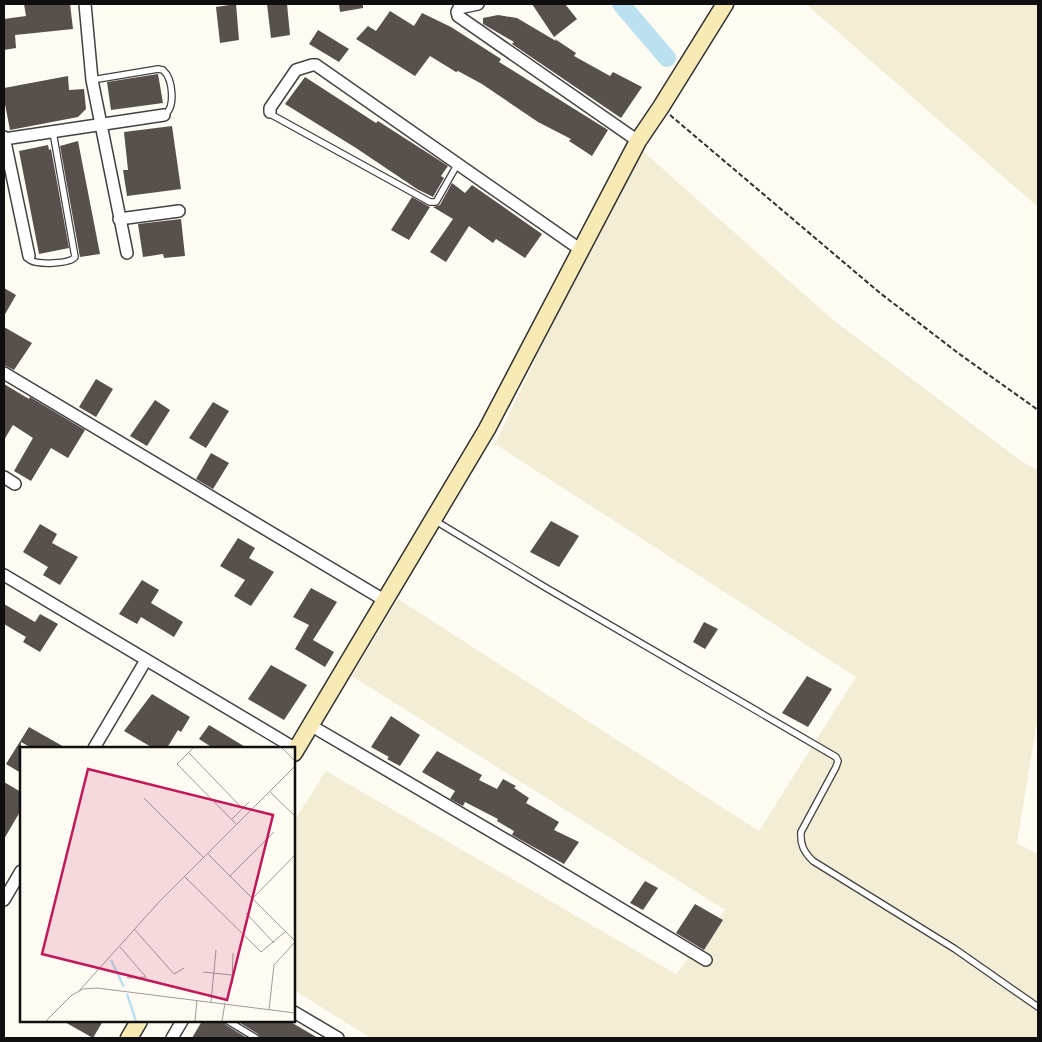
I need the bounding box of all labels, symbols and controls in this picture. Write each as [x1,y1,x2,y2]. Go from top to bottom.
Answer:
inset map [20,747,295,1022]

